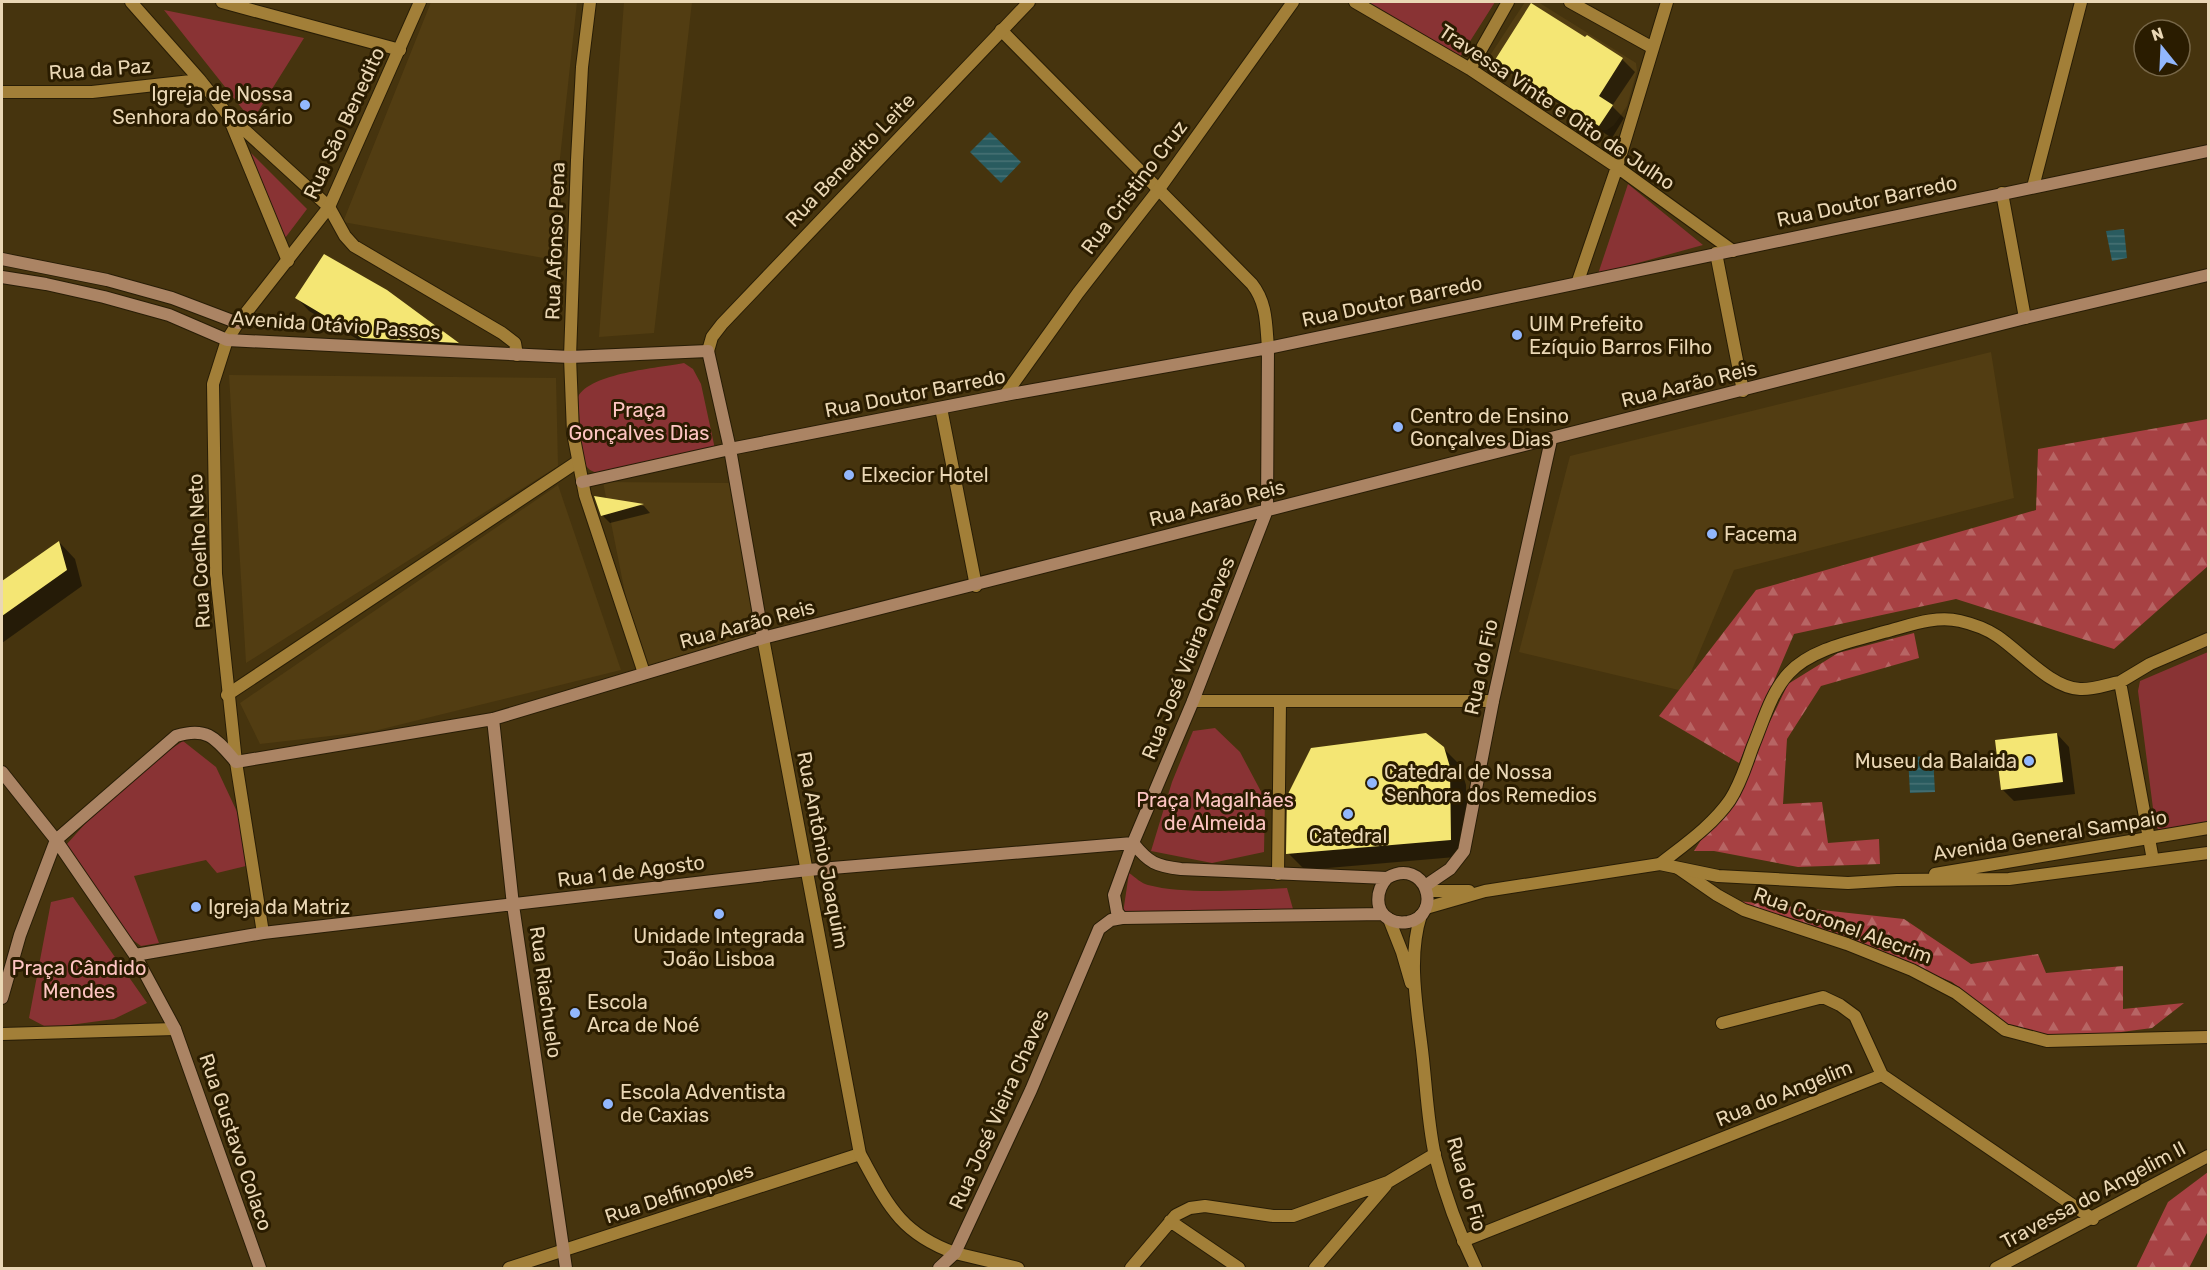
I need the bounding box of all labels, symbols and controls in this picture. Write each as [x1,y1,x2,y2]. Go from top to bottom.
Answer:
north arrow [2132,18,2192,78]
street label: Travessa Vinte e Oito de Julho [1434,19,1680,195]
text: N [2149,23,2166,45]
street label: Rua São Benedito [298,43,390,203]
street label: Rua da Paz [48,53,152,85]
place label: Igreja de Nossa Senhora do Rosário [112,82,293,129]
street label: Rua Benedito Leite [780,88,920,232]
marker: Igreja de Nossa Senhora do Rosário [298,98,312,112]
street label: Rua Cristino Cruz [1076,115,1192,259]
street label: Rua Afonso Pena [540,161,570,321]
street label: Rua Doutor Barredo [1775,170,1959,232]
street label: Rua Doutor Barredo [1300,270,1484,332]
street label: Avenida Otávio Passos [231,306,441,344]
place label: UIM Prefeito Ezíquio Barros Filho [1529,312,1712,359]
marker: UIM Prefeito Ezíquio Barros Filho [1510,328,1524,342]
street label: Rua Aarão Reis [1619,356,1759,412]
street label: Rua Doutor Barredo [823,364,1007,422]
park label: Praça Gonçalves Dias [568,398,710,445]
place label: Centro de Ensino Gonçalves Dias [1410,404,1569,451]
marker: Centro de Ensino Gonçalves Dias [1391,420,1405,434]
place label: Elxecior Hotel [861,463,989,487]
marker: Elxecior Hotel [842,468,856,482]
street label: Rua Coelho Neto [183,473,215,629]
street label: Rua Aarão Reis [1147,475,1287,531]
place label: Facema [1724,522,1797,546]
marker: Facema [1705,527,1719,541]
street label: Rua José Vieira Chaves [1136,553,1240,763]
street label: Rua Aarão Reis [677,594,817,654]
street label: Rua do Fio [1459,617,1503,717]
street label: Rua Antônio Joaquim [792,749,854,951]
place label: Museu da Balaida [1855,749,2017,773]
marker: Museu da Balaida [2022,754,2036,768]
place label: Catedral de Nossa Senhora dos Remedios [1384,760,1597,807]
marker: Catedral de Nossa Senhora dos Remedios [1365,776,1379,790]
park label: Praça Magalhães de Almeida [1136,788,1294,835]
street label: Avenida General Sampaio [1931,805,2169,865]
marker: Catedral [1341,807,1355,821]
place label: Catedral [1309,824,1387,848]
street label: Rua 1 de Agosto [556,850,706,892]
street label: Rua Coronel Alecrim [1751,882,1935,968]
place label: Igreja da Matriz [208,895,350,919]
marker: Igreja da Matriz [189,900,203,914]
marker: Unidade Integrada João Lisboa [712,907,726,921]
place label: Unidade Integrada João Lisboa [633,924,805,971]
street label: Rua Riachuelo [525,925,567,1059]
park label: Praça Cândido Mendes [12,956,146,1003]
place label: Escola Arca de Noé [587,990,699,1037]
street label: Rua José Vieira Chaves [944,1005,1054,1213]
marker: Escola Arca de Noé [568,1006,582,1020]
street label: Rua Gustavo Colaco [194,1050,278,1234]
street label: Rua do Angelim [1712,1055,1856,1131]
place label: Escola Adventista de Caxias [620,1080,786,1127]
marker: Escola Adventista de Caxias [601,1097,615,1111]
street label: Rua do Fio [1442,1134,1492,1234]
street label: Travessa do Angelim II [1996,1136,2190,1254]
street label: Rua Delfinopoles [602,1158,756,1228]

